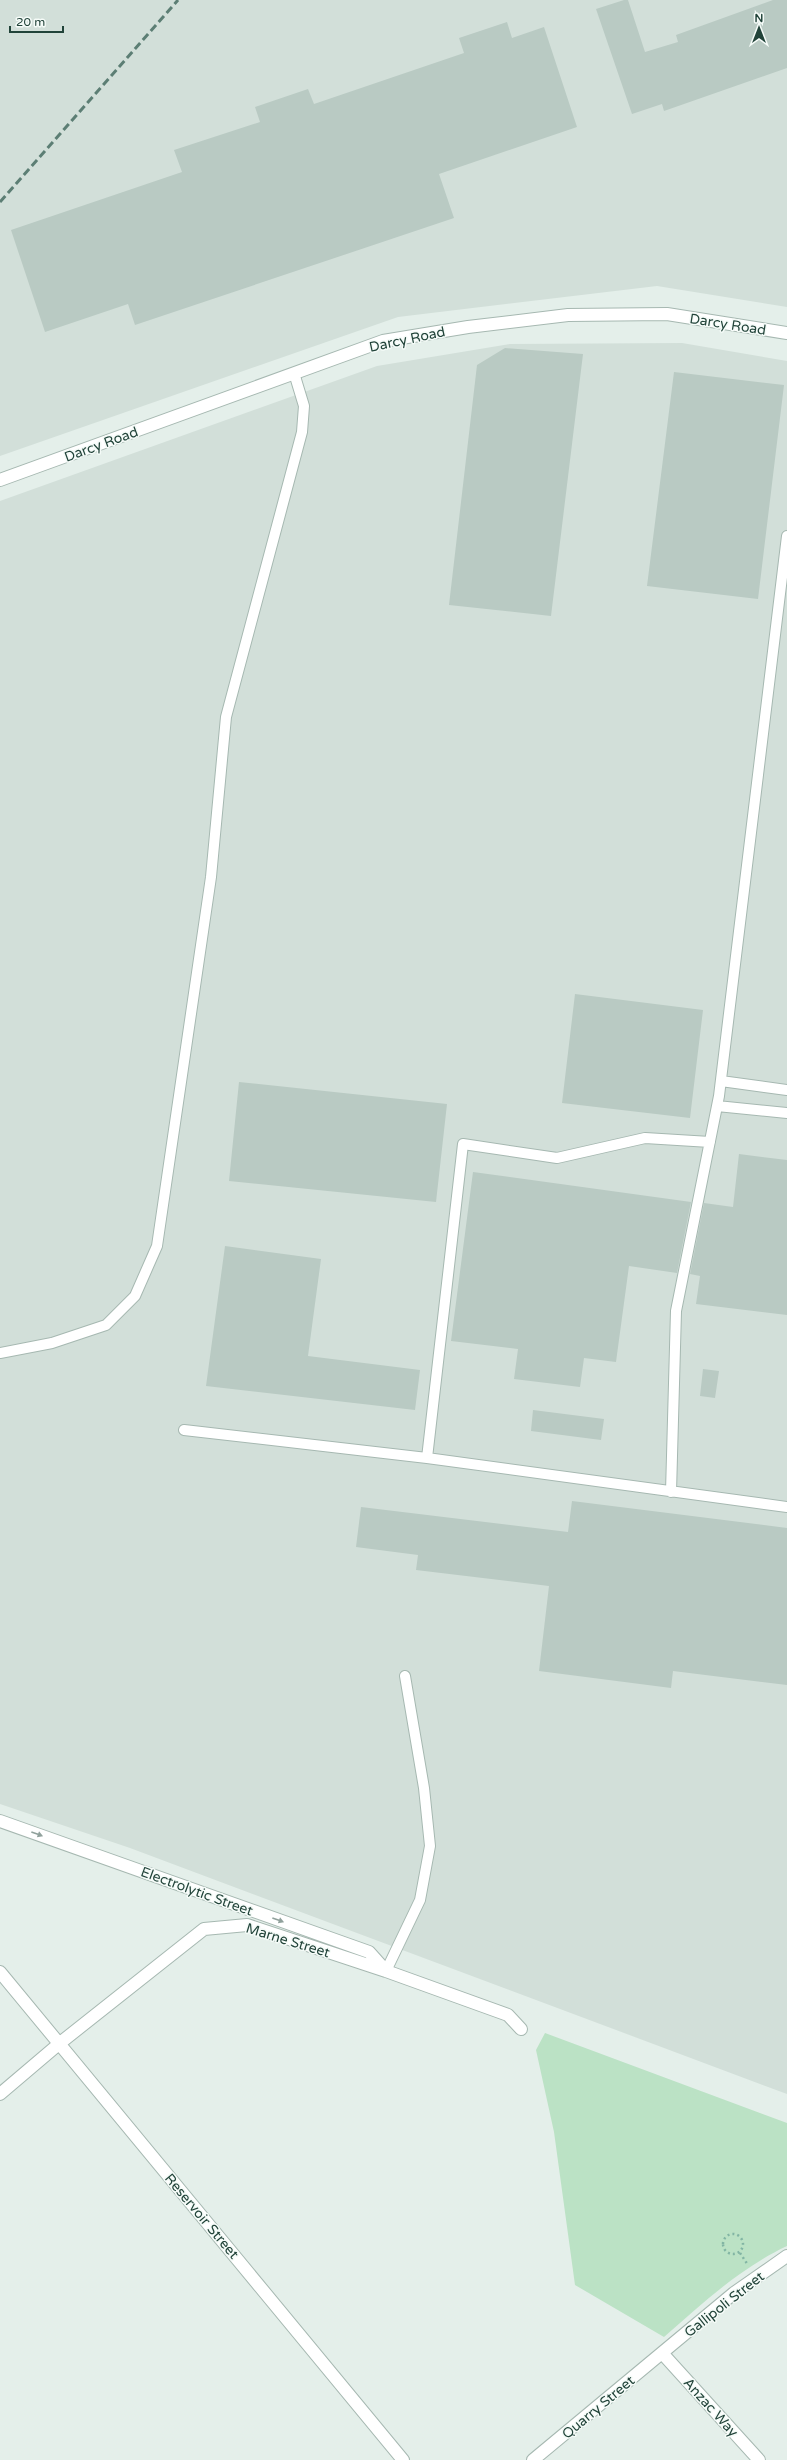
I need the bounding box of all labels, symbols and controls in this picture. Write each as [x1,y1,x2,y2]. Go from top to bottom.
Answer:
scale bar [10,8,63,34]
north arrow [739,8,779,48]
text: N [755,12,763,25]
text: 20 m [16,15,45,29]
street label: Darcy Road [688,310,767,339]
street label: Darcy Road [368,323,447,356]
street label: Darcy Road [62,423,140,466]
one-way arrow [31,1831,43,1837]
street label: Electrolytic Street [138,1863,256,1920]
one-way arrow [272,1917,284,1923]
street label: Marne Street [244,1920,332,1961]
street label: Reservoir Street [161,2170,243,2263]
street label: Gallipoli Street [681,2267,768,2341]
street label: Quarry Street [559,2372,639,2443]
street label: Anzac Way [680,2374,742,2441]

